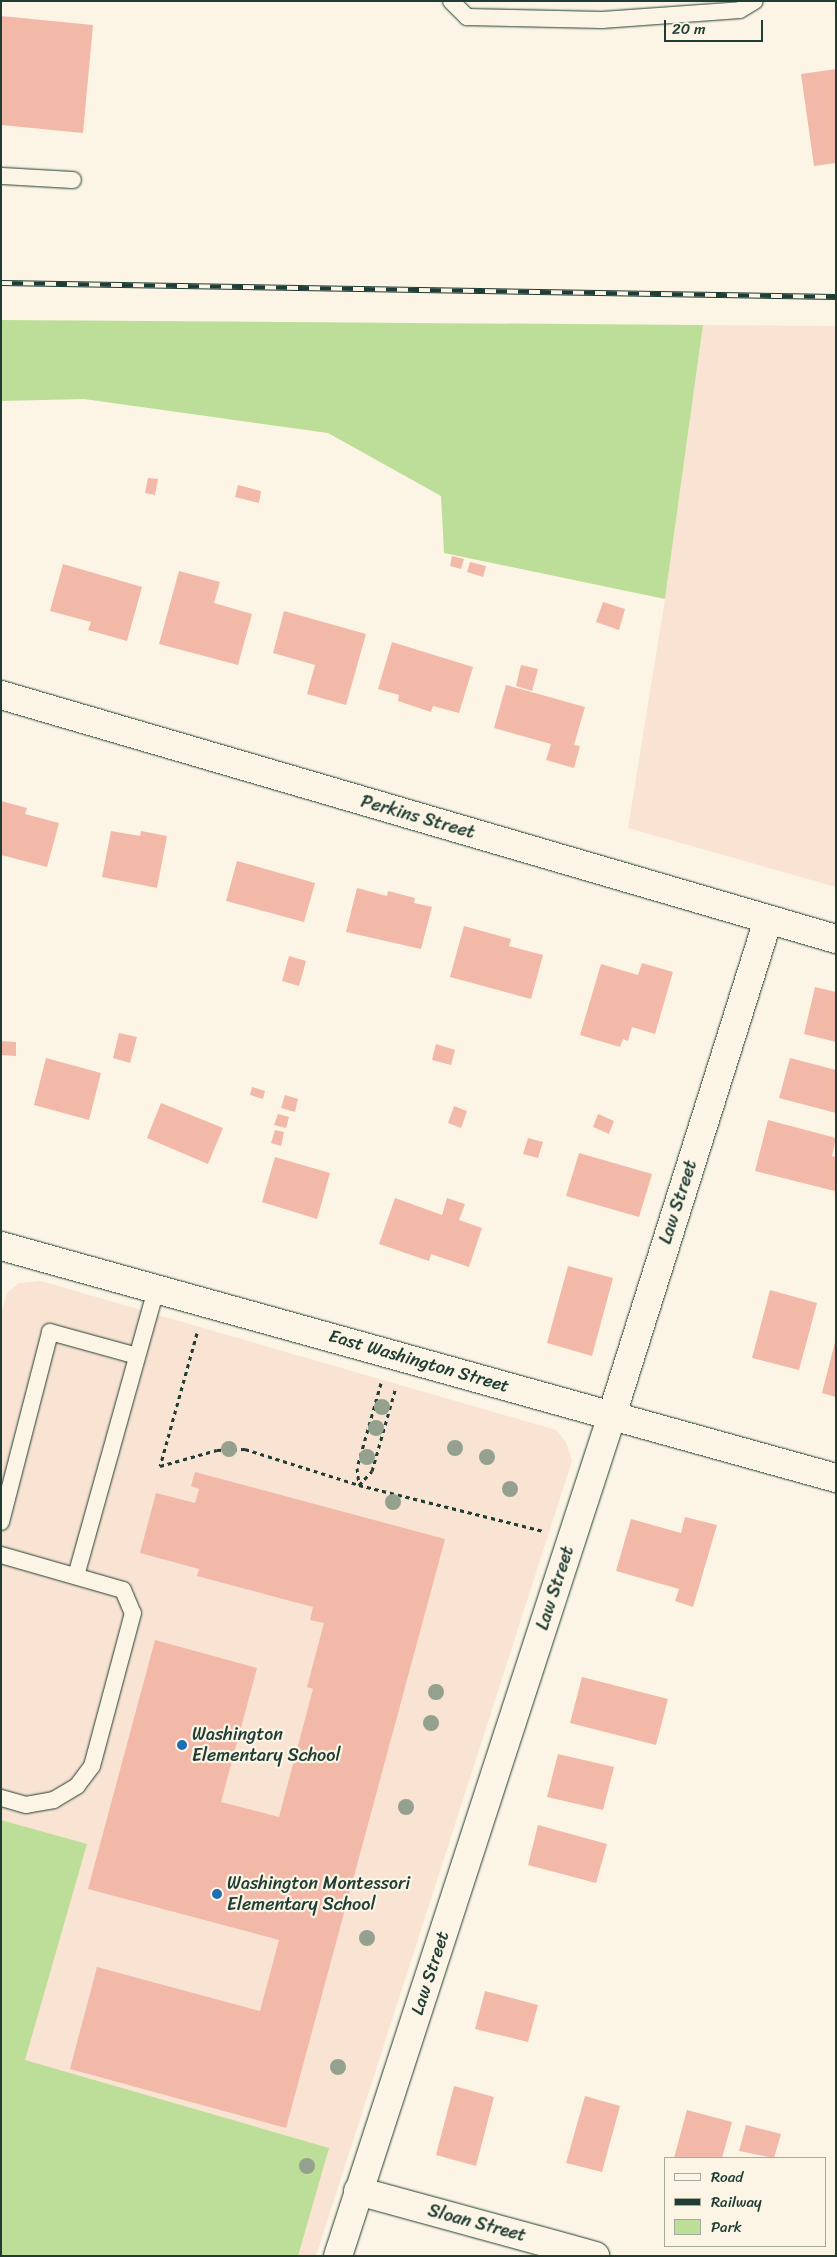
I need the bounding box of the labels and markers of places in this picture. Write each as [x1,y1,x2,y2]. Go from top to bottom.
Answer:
place label: Washington Elementary School [192,1724,341,1766]
marker: Washington Elementary School [176,1739,188,1751]
place label: Washington Montessori Elementary School [227,1873,410,1916]
marker: Washington Montessori Elementary School [211,1888,223,1900]

